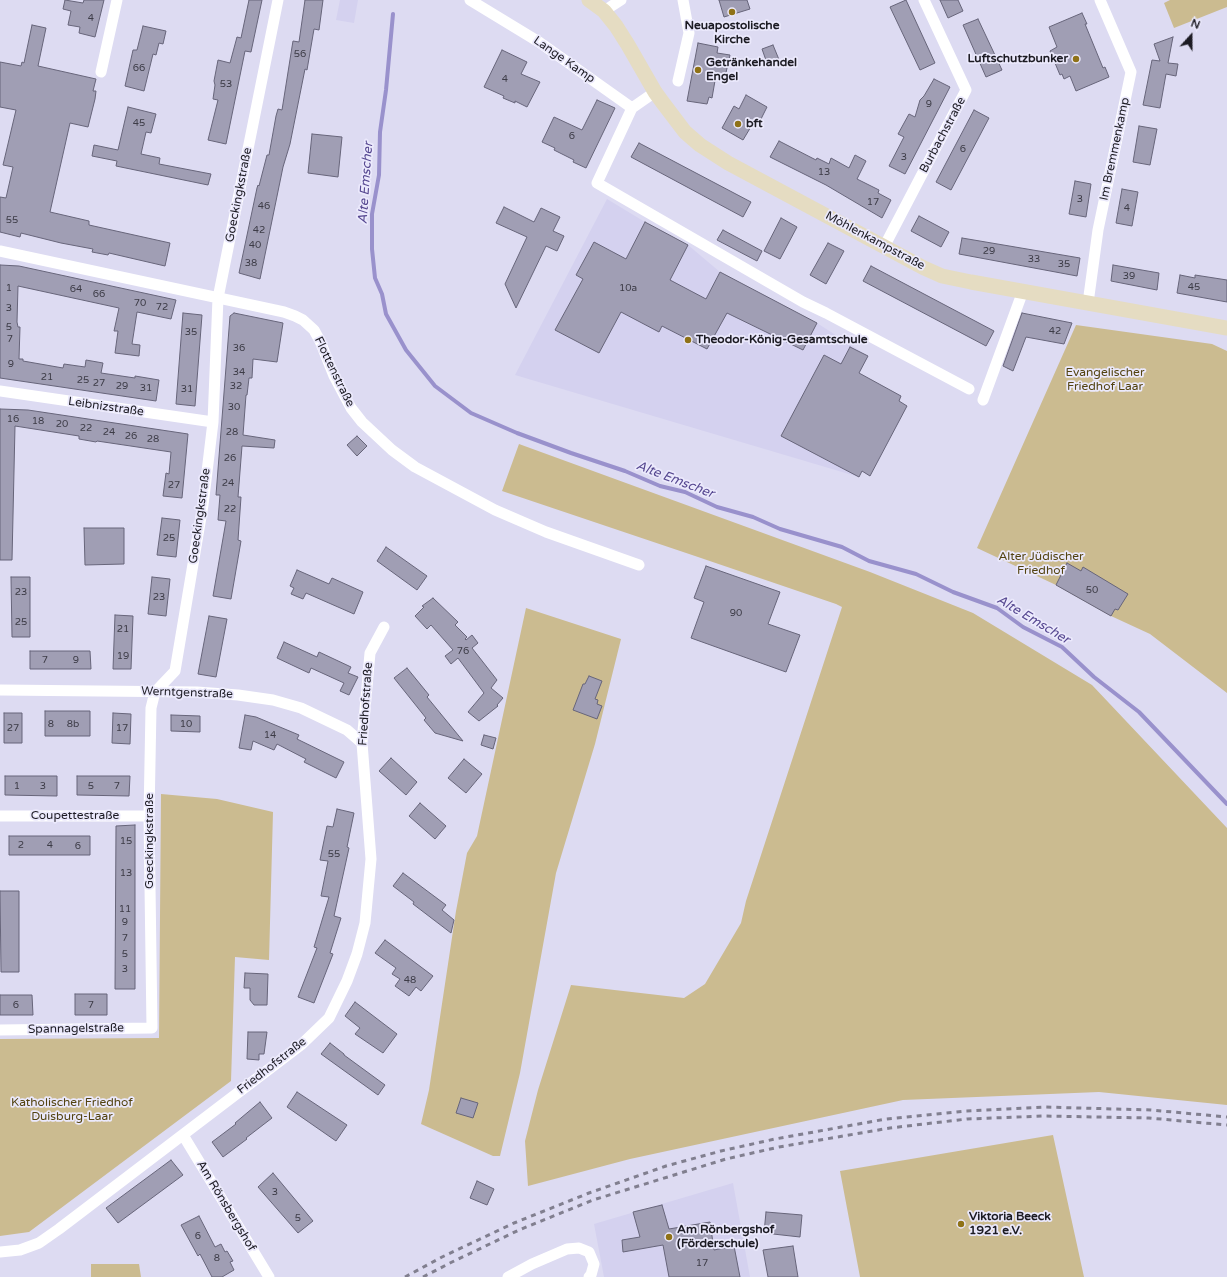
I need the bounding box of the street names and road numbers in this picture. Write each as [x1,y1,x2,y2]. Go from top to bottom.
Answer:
street label: Lange Kamp [530,34,598,86]
street label: Burbachstraße [917,95,969,175]
street label: Im Bremmenkamp [1097,96,1133,202]
street label: Goeckingkstraße [223,146,255,244]
street label: Möhlenkampstraße [823,209,927,273]
street label: Flottenstraße [311,335,357,409]
street label: Leibnizstraße [67,395,145,419]
street label: Goeckingkstraße [186,467,214,565]
street label: Friedhofstraße [356,662,376,746]
street label: Werntgenstraße [141,684,233,702]
street label: Goeckingkstraße [143,793,157,889]
street label: Coupettestraße [31,809,119,823]
street label: Spannagelstraße [28,1021,124,1037]
street label: Friedhofstraße [235,1035,309,1097]
street label: Am Rönsbergshof [193,1158,259,1254]

